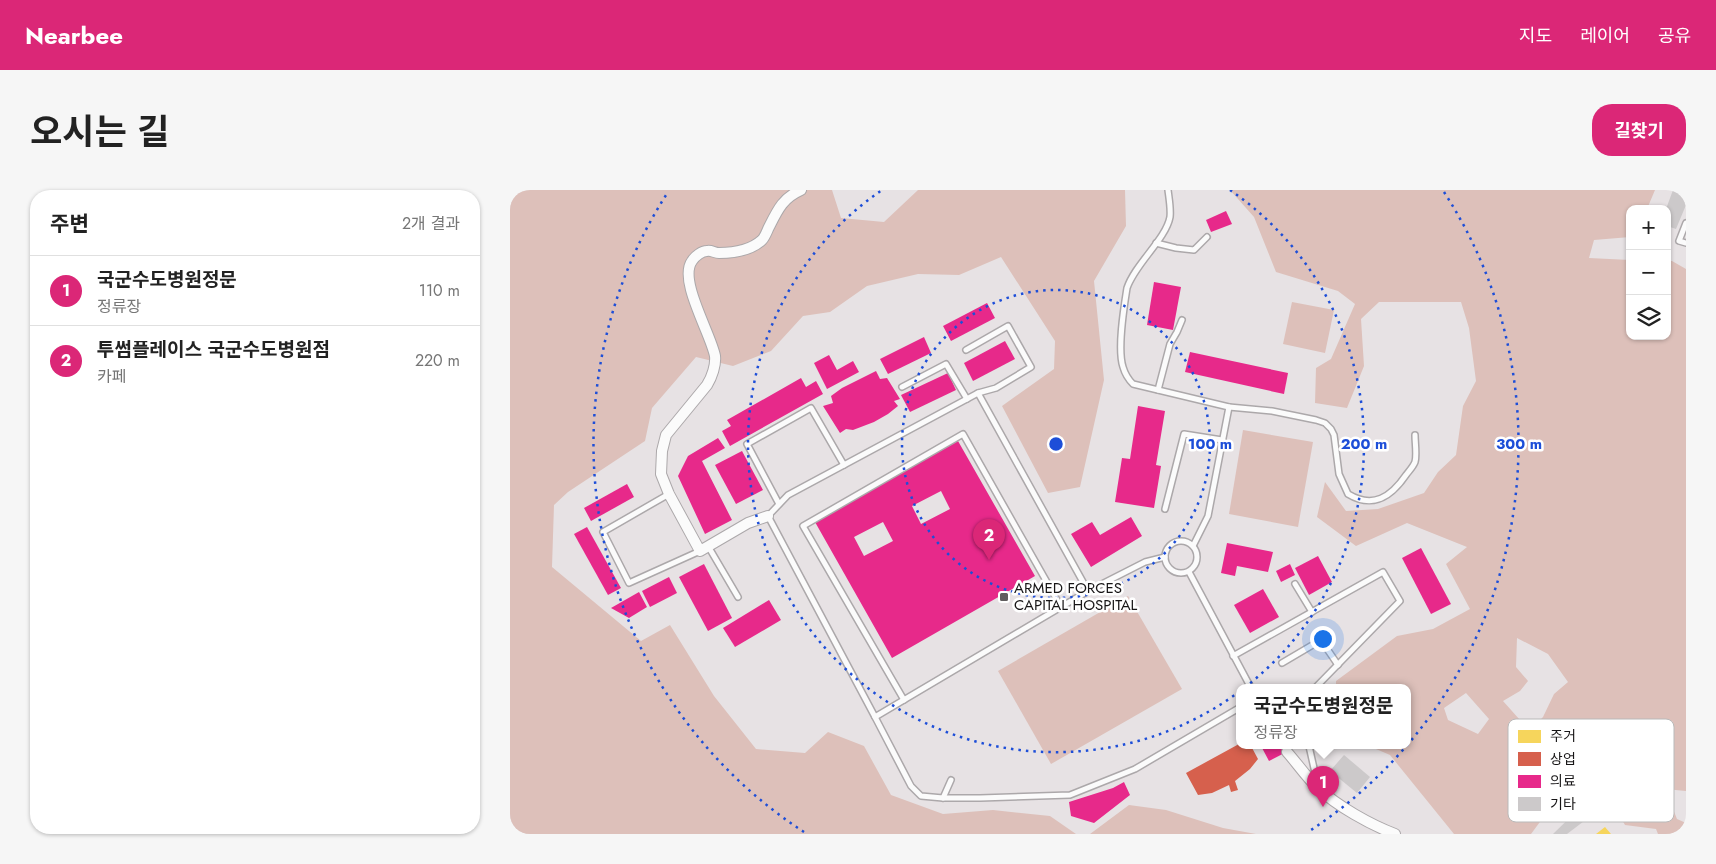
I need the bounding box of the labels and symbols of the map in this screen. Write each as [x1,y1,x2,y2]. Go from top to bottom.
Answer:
text: 100 m [1188,433,1232,455]
text: 200 m [1341,433,1387,455]
text: 300 m [1496,433,1542,455]
centre of rings [1047,435,1065,453]
pin: 2 [973,519,1005,560]
place label: ARMED FORCES CAPITAL HOSPITAL [1014,577,1138,616]
marker: ARMED FORCES CAPITAL HOSPITAL [998,591,1010,603]
your location [1310,626,1336,652]
legend [1508,719,1674,822]
text: 주거 [1550,726,1576,746]
text: 상업 [1550,749,1576,769]
pin: 1 [1307,766,1339,807]
text: 의료 [1550,771,1576,791]
text: 기타 [1550,794,1576,814]

